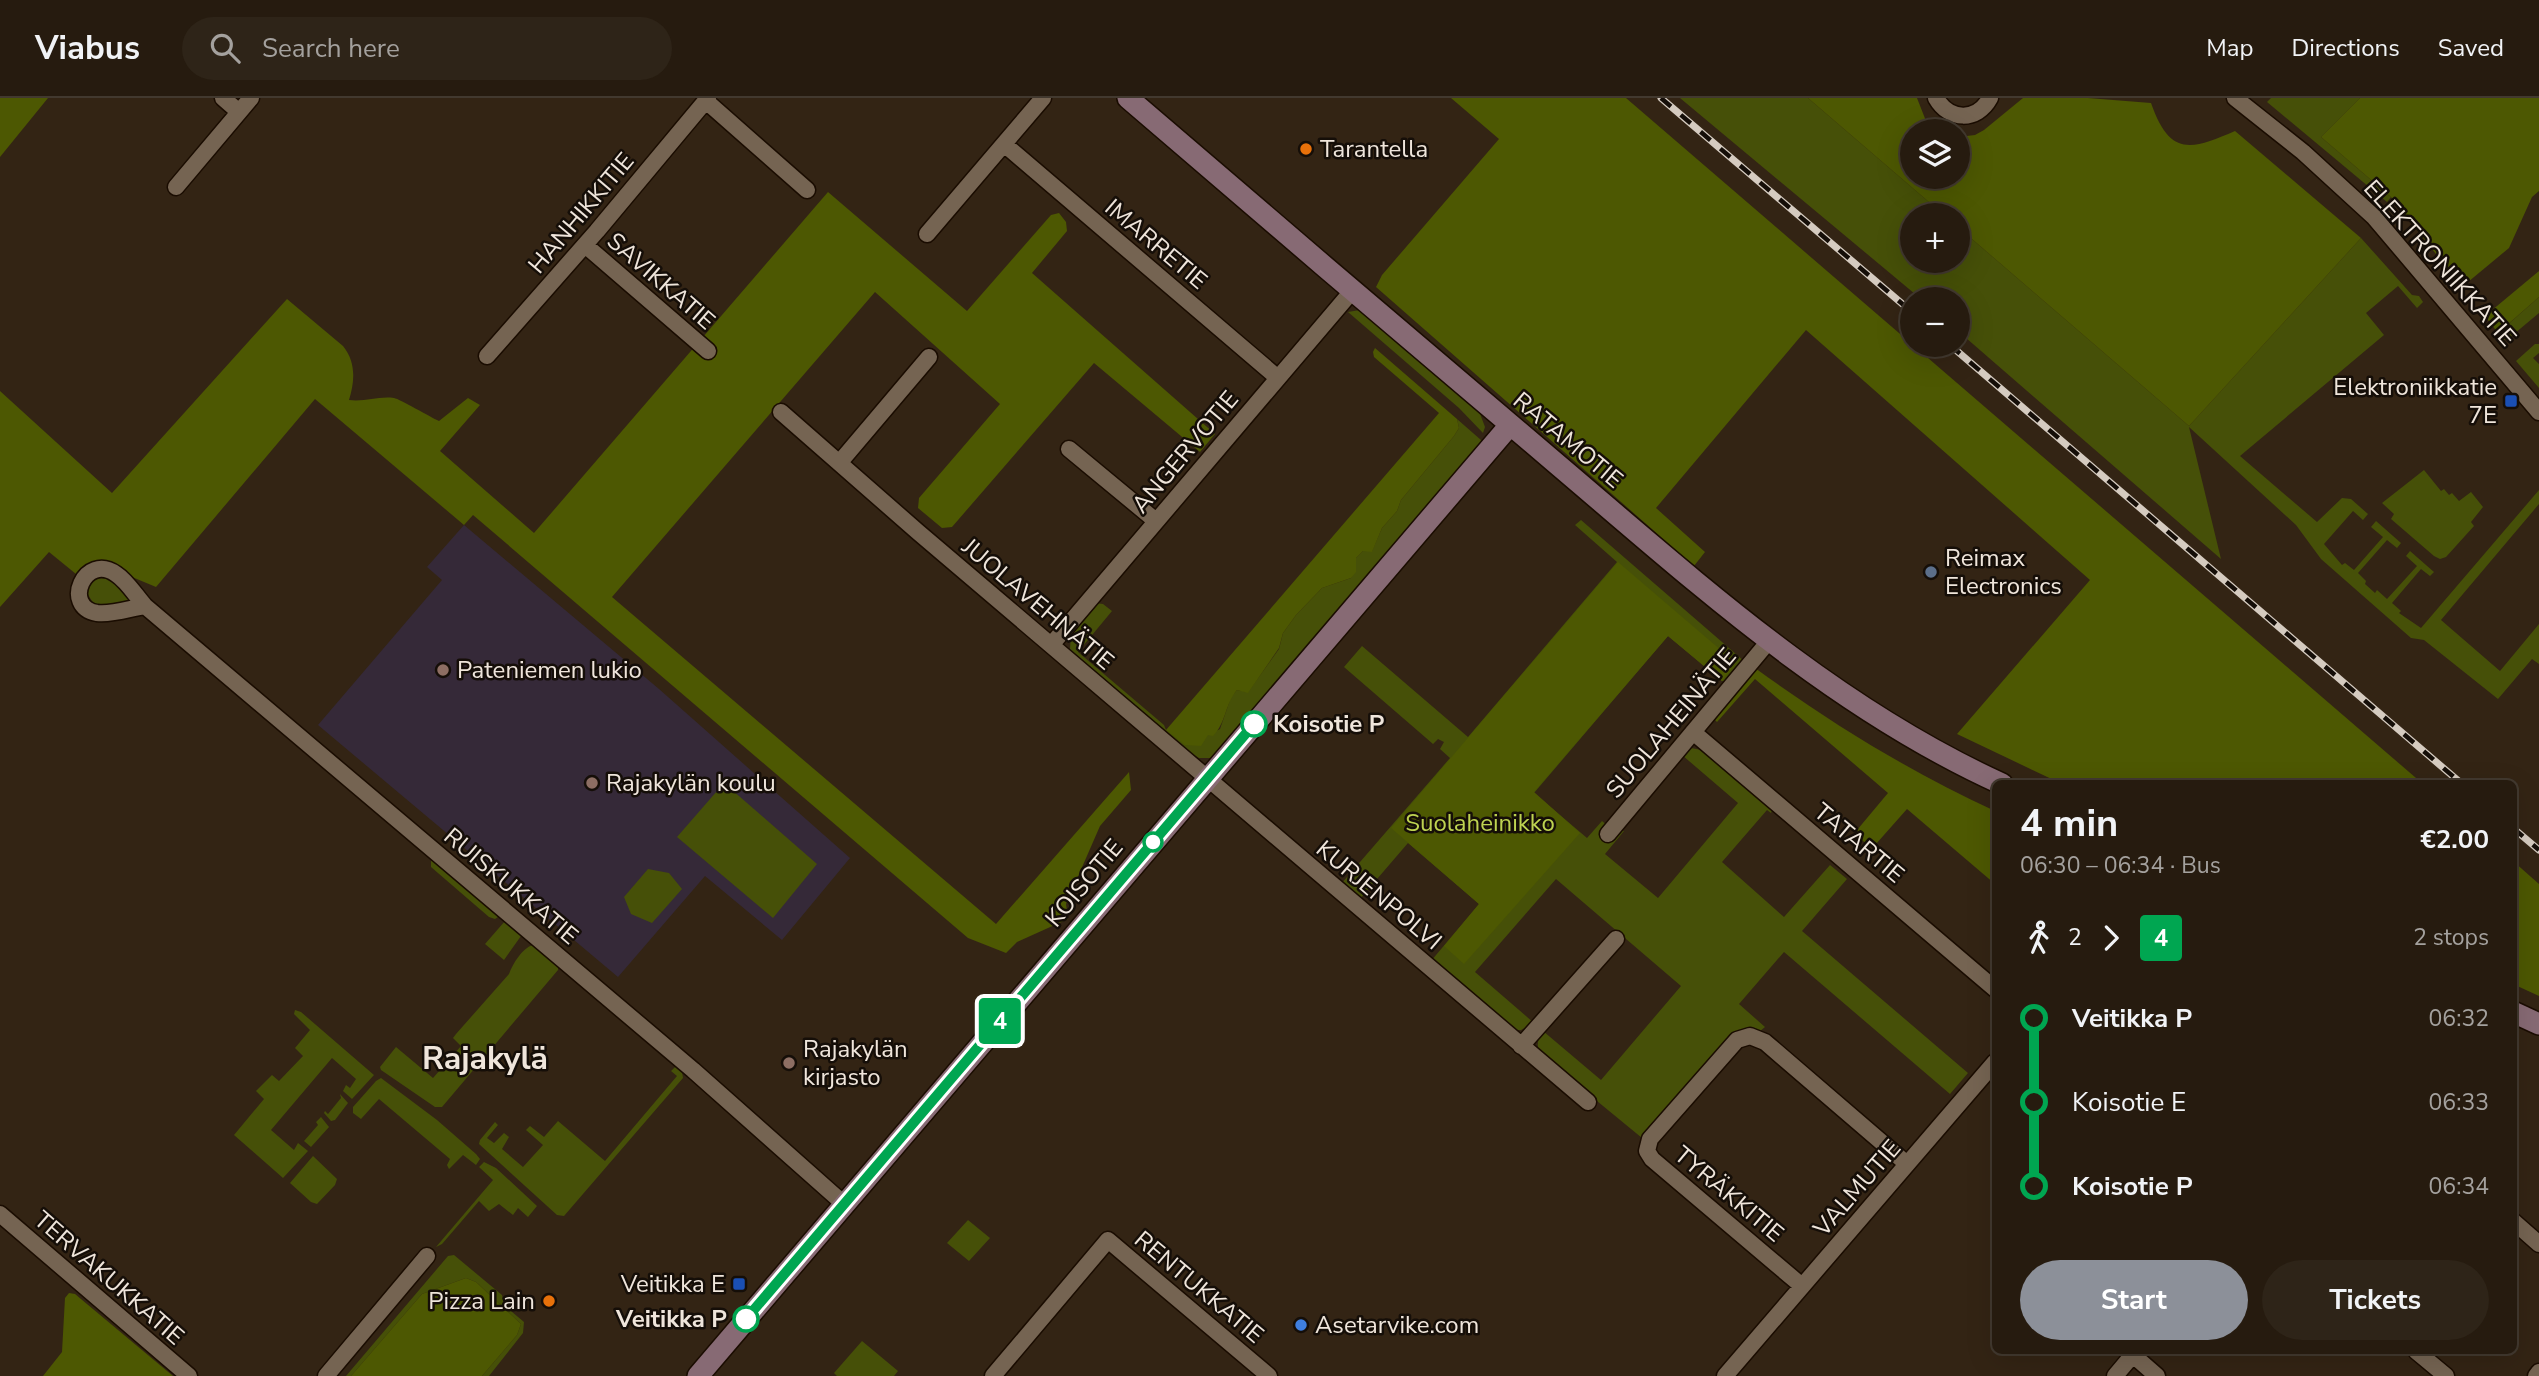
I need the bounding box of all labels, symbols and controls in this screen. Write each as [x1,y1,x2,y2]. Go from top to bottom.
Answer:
search box [182,17,672,80]
text: Viabus [35,26,140,71]
icon: search [206,29,244,67]
text: Search here [262,31,400,66]
text: Map [2206,32,2253,64]
text: Directions [2291,32,2400,64]
text: Saved [2438,32,2504,64]
map controls [1900,119,1970,357]
button: layers [1900,119,1970,189]
place label: Tarantella [1320,133,1428,165]
marker: Tarantella [1298,141,1314,157]
street label: HANHIKKITIE [521,146,641,280]
street label: ELEKTRONIIKKATIE [2357,173,2523,353]
street label: IMARRETIE [1098,192,1214,296]
button: + [1900,203,1970,273]
street label: SAVIKKATIE [600,225,722,337]
button: − [1900,287,1970,357]
place label: Elektroniikkatie 7E [2333,371,2497,431]
street label: ANGERVOTIE [1124,384,1246,520]
street label: RATAMOTIE [1506,385,1630,495]
marker: Elektroniikkatie 7E [2503,393,2519,409]
street label: JUOLAVEHNÄTIE [954,530,1121,677]
place label: Reimax Electronics [1945,542,2062,602]
marker: Reimax Electronics [1923,564,1939,580]
street label: SUOLAHEINÄTIE [1599,641,1743,805]
place label: Pateniemen lukio [457,654,642,686]
marker: Pateniemen lukio [435,662,451,678]
place label: Koisotie P [1273,708,1384,740]
marker: Koisotie P [1241,711,1267,737]
place label: Rajakylän koulu [606,767,776,799]
marker: Rajakylän koulu [584,775,600,791]
street label: TATARTIE [1807,796,1911,890]
text: 4 min [2020,798,2118,849]
park label: Suolaheinikko [1405,807,1555,839]
street label: RUISKUKKATIE [437,820,585,952]
text: €2.00 [2420,822,2489,857]
street label: KOISOTIE [1038,832,1130,934]
unlabelled marker [1143,832,1163,852]
street label: KURJENPOLVI [1309,833,1449,957]
text: 06:30 – 06:34 · Bus [2020,850,2221,881]
icon: walk [2020,919,2058,957]
icon: forward [2092,919,2130,957]
text: 2 [2068,922,2082,953]
text: 4 [2154,922,2168,954]
text: 2 stops [2413,922,2489,953]
line badge: 4 [977,998,1023,1044]
text: Veitikka P [2072,1001,2192,1036]
text: 06:32 [2429,1003,2489,1034]
text: 4 [993,1005,1007,1037]
place label: Rajakylän kirjasto [803,1033,908,1093]
district label: Rajakylä [422,1037,548,1080]
marker: Rajakylän kirjasto [781,1055,797,1071]
text: Koisotie E [2072,1085,2186,1120]
text: 06:33 [2429,1087,2489,1118]
street label: VALMUTIE [1805,1133,1908,1244]
street label: TYRÄKKITIE [1668,1139,1790,1249]
text: Koisotie P [2072,1169,2193,1204]
text: 06:34 [2429,1171,2489,1202]
street label: TERVAKUKKATIE [27,1204,191,1352]
street label: RENTUKKATIE [1128,1224,1270,1350]
button: Start [2020,1260,2248,1340]
button: Tickets [2262,1260,2489,1340]
place label: Veitikka E [620,1268,725,1300]
marker: Veitikka E [731,1276,747,1292]
place label: Pizza Lain [428,1285,535,1317]
marker: Pizza Lain [541,1293,557,1309]
place label: Veitikka P [615,1303,727,1335]
marker: Veitikka P [733,1306,759,1332]
place label: Asetarvike.com [1315,1309,1479,1341]
marker: Asetarvike.com [1293,1317,1309,1333]

